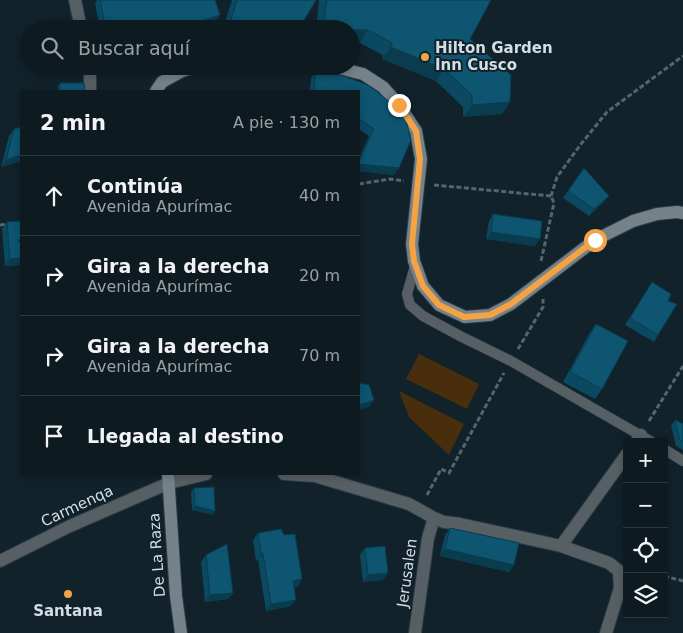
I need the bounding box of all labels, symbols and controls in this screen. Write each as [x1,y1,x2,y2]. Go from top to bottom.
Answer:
search box [20,20,360,75]
icon: search [38,34,66,62]
text: Buscar aquí [78,37,190,59]
place label: Hilton Garden Inn Cusco [435,39,553,74]
marker: Hilton Garden Inn Cusco [419,51,431,63]
route end [388,94,411,117]
text: 2 min [40,111,106,135]
text: A pie · 130 m [233,113,340,132]
text: Continúa [87,175,183,197]
icon: ahead [40,182,68,210]
text: 40 m [299,186,340,205]
text: Avenida Apurímac [87,197,232,216]
route start [584,229,607,252]
text: Gira a la derecha [87,255,270,277]
icon: right [40,262,68,290]
text: 20 m [299,266,340,285]
text: Avenida Apurímac [87,277,232,296]
text: Gira a la derecha [87,335,270,357]
icon: right [40,342,68,370]
text: 70 m [299,346,340,365]
text: Avenida Apurímac [87,357,232,376]
icon: arrive [40,422,68,450]
text: Llegada al destino [87,425,284,447]
map controls [623,438,668,618]
button: + [623,438,668,483]
street label: Carmenqa [38,481,116,531]
button: − [623,483,668,528]
street label: De La Raza [145,512,169,598]
button: locate [623,528,668,573]
street label: Jerusalen [393,537,421,610]
button: layers [623,573,668,618]
marker: Santana [62,588,74,600]
place label: Santana [33,602,103,620]

